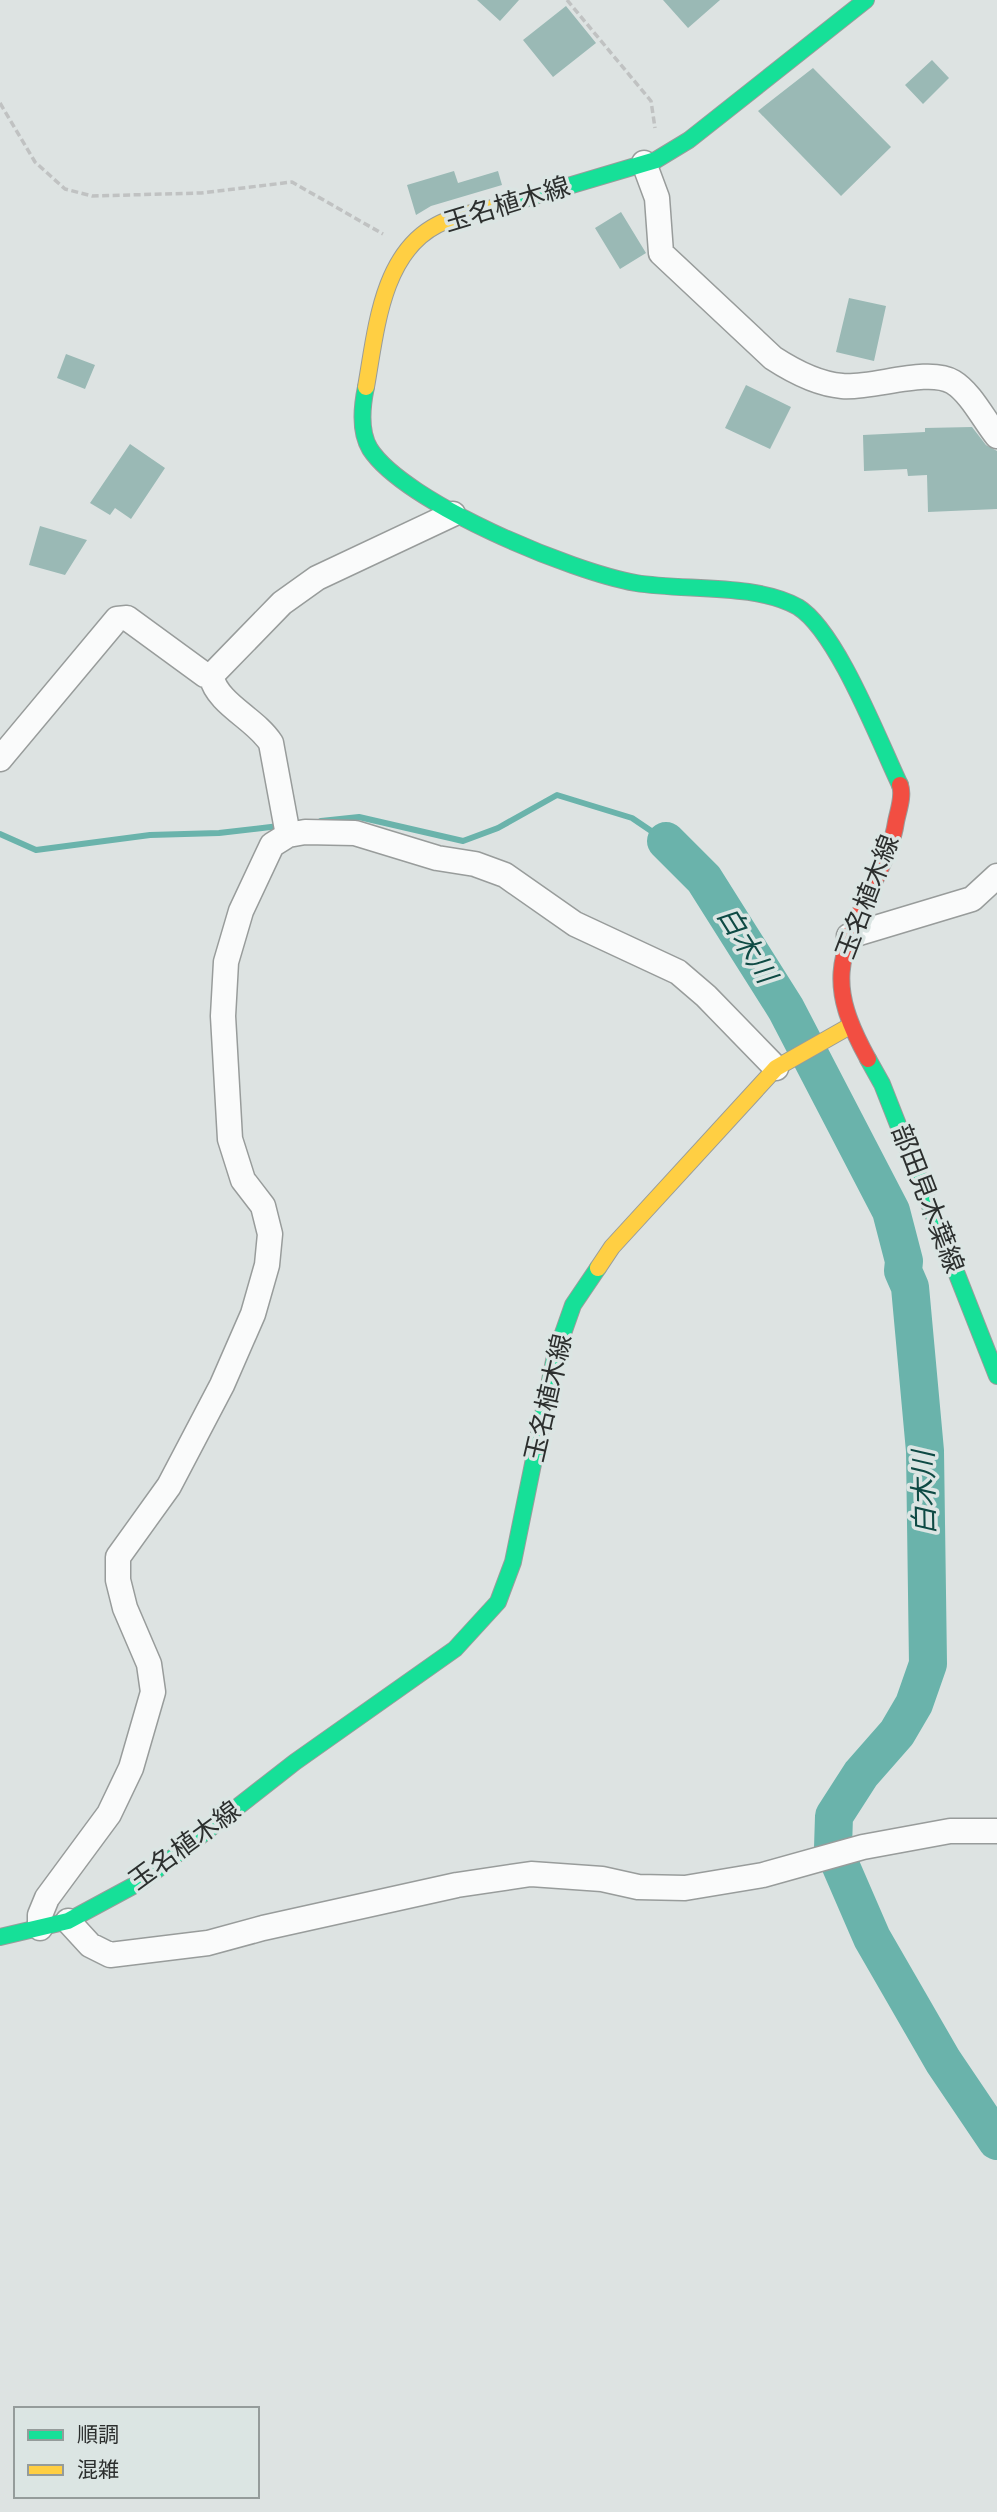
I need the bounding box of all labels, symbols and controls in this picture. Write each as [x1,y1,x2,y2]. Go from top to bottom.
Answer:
street label: 玉名植木線 [439,167,575,243]
street label: 玉名植木線 [826,829,910,965]
water label: 白木川 [706,898,788,995]
street label: 部田見木葉線 [880,1119,974,1279]
street label: 玉名植木線 [515,1330,583,1466]
water label: 白木川 [903,1448,947,1535]
street label: 玉名植木線 [121,1792,249,1900]
legend [14,2407,259,2498]
text: 順調 [77,2420,119,2452]
text: 混雑 [77,2455,119,2487]

